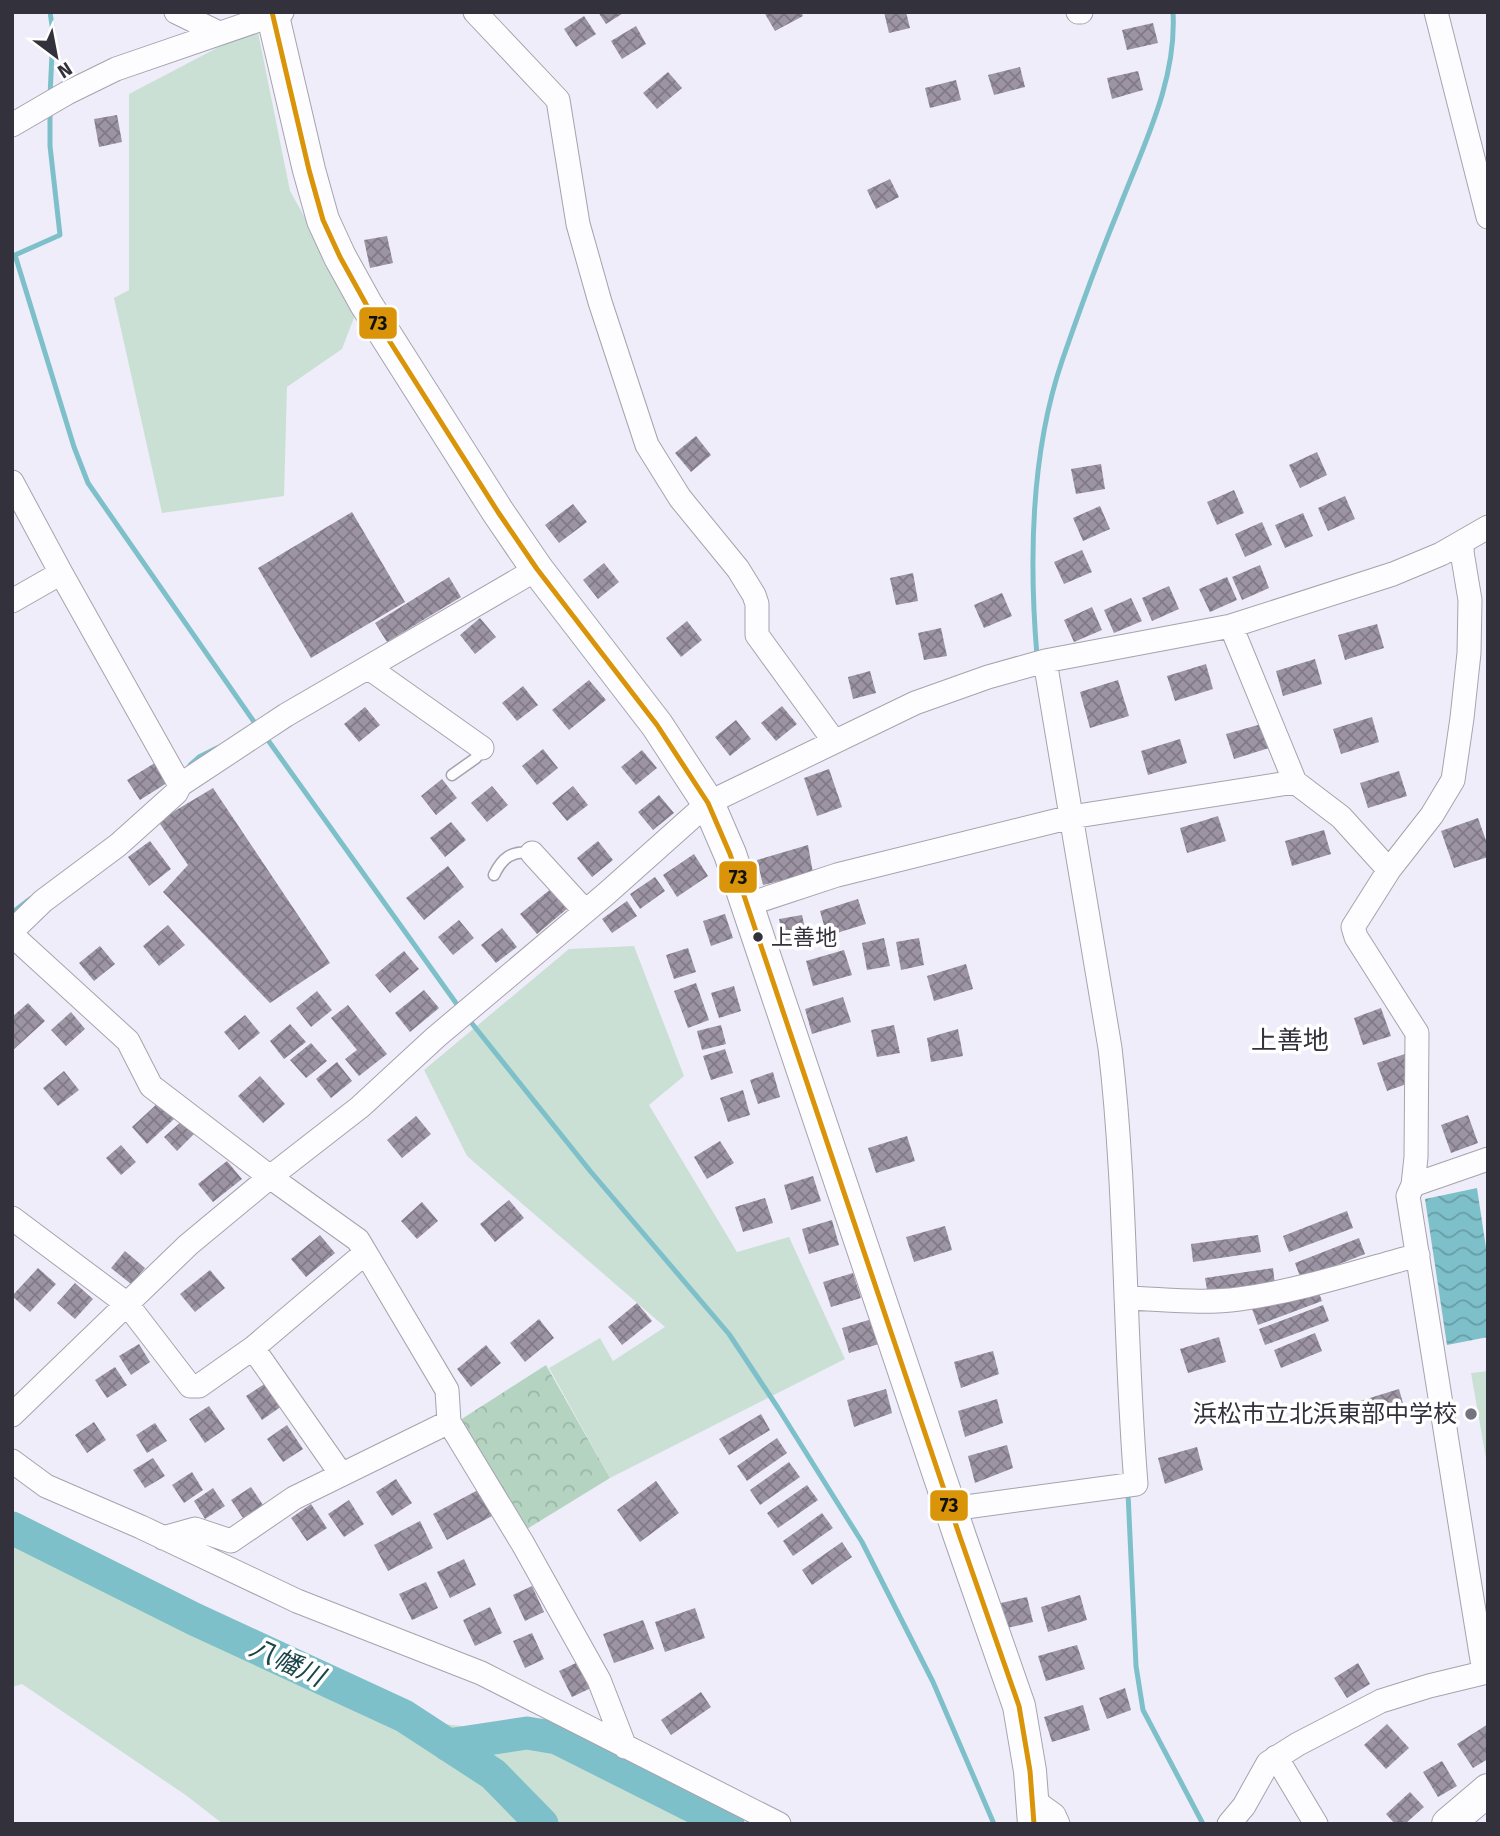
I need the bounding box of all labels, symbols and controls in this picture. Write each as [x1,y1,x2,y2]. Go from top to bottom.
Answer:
north arrow [21,21,91,91]
text: N [53,57,76,83]
line badge: 73 [358,306,398,340]
text: 73 [369,312,387,335]
line badge: 73 [718,860,758,894]
text: 73 [729,866,747,889]
place label: 上善地 [771,924,837,951]
marker: 上善地 [751,930,765,944]
district label: 上善地 [1251,1025,1329,1056]
place label: 浜松市立北浜東部中学校 [1193,1400,1457,1428]
marker: 浜松市立北浜東部中学校 [1463,1406,1479,1422]
line badge: 73 [929,1489,969,1522]
text: 73 [940,1494,958,1517]
water label: 八幡川 [245,1632,331,1694]

